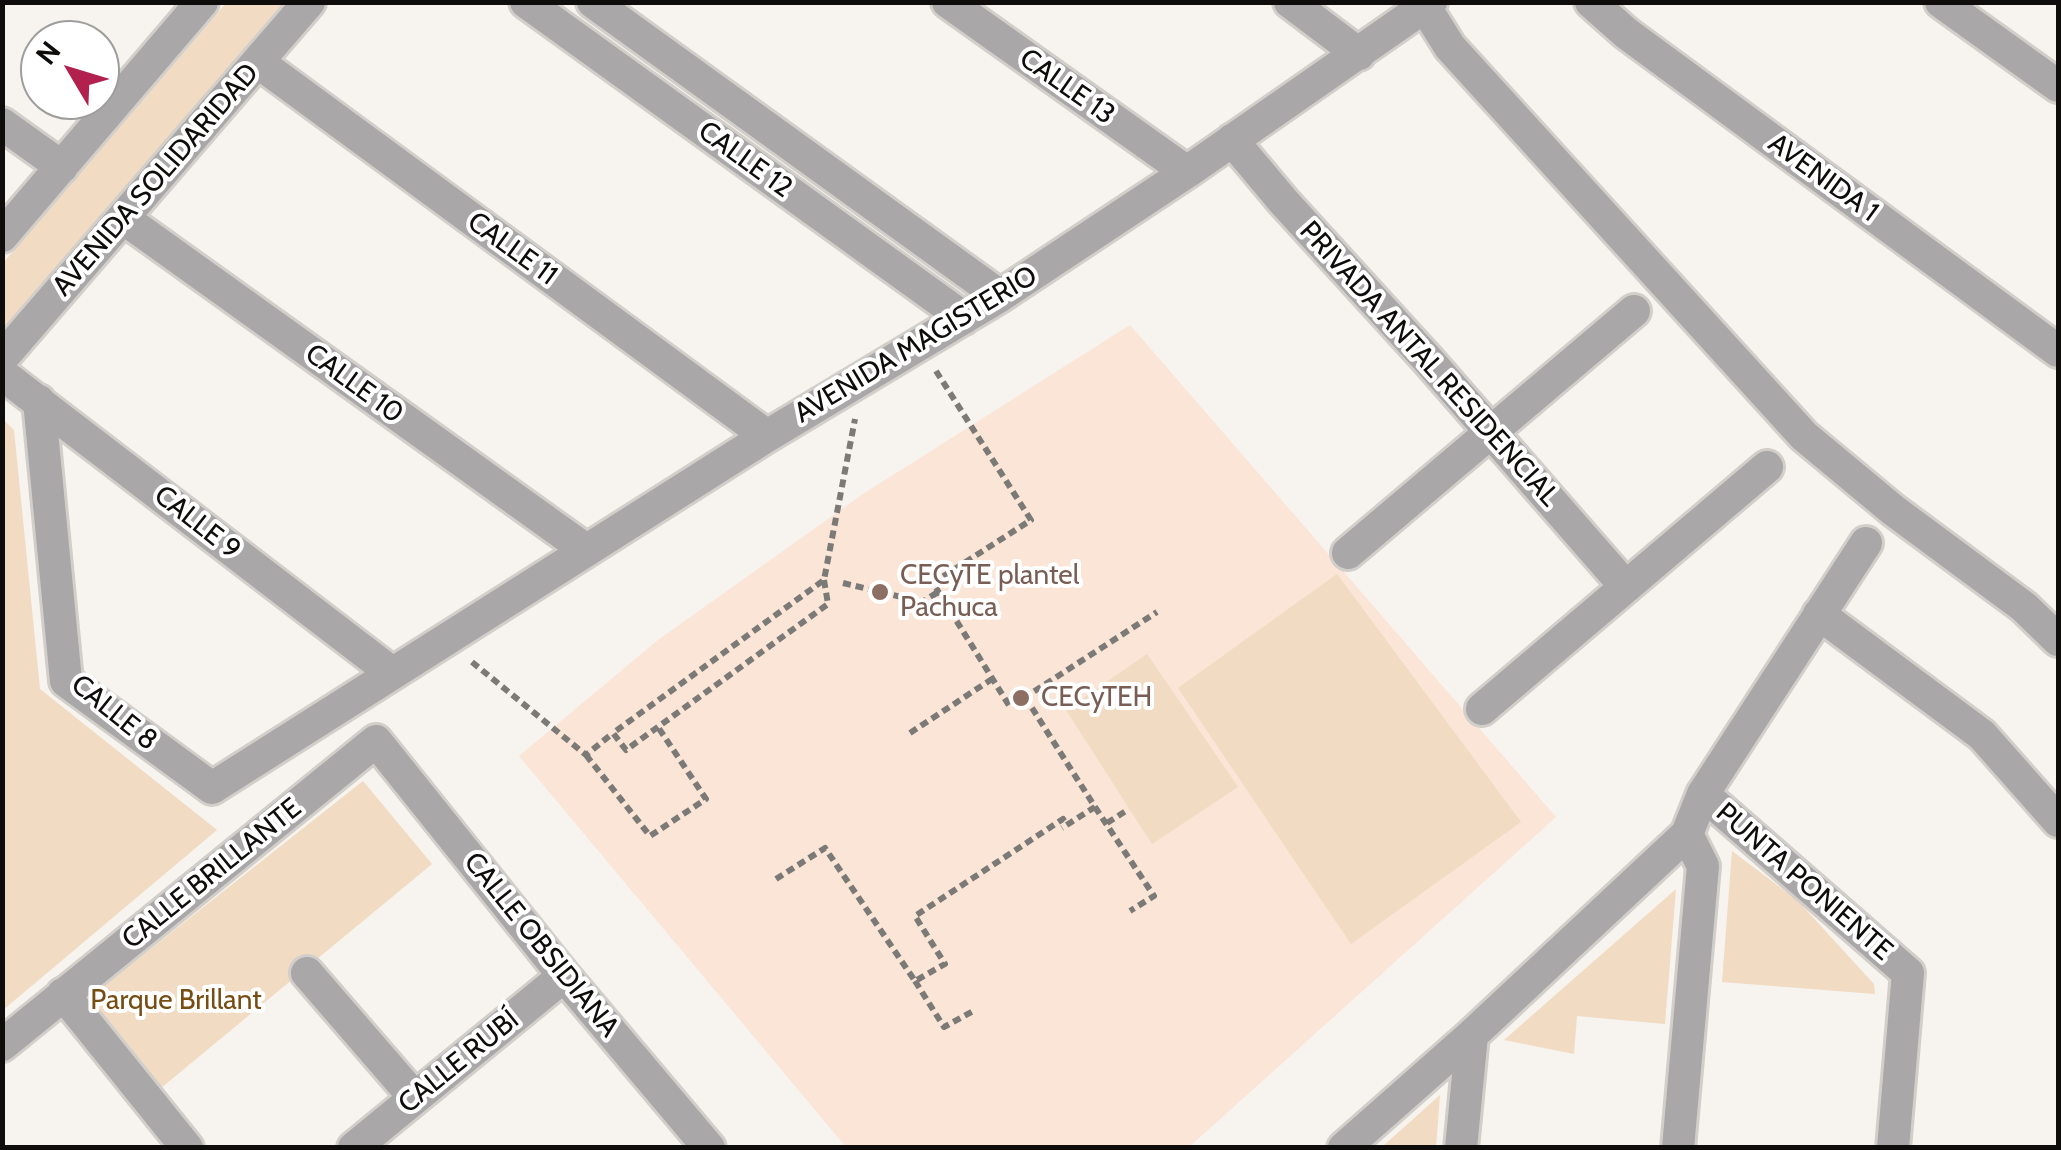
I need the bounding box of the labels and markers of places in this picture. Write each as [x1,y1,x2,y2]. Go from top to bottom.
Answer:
place label: CECyTE plantel Pachuca [900,559,1079,625]
marker: CECyTE plantel Pachuca [869,581,891,603]
place label: CECyTEH [1041,681,1152,715]
marker: CECyTEH [1010,687,1032,709]

